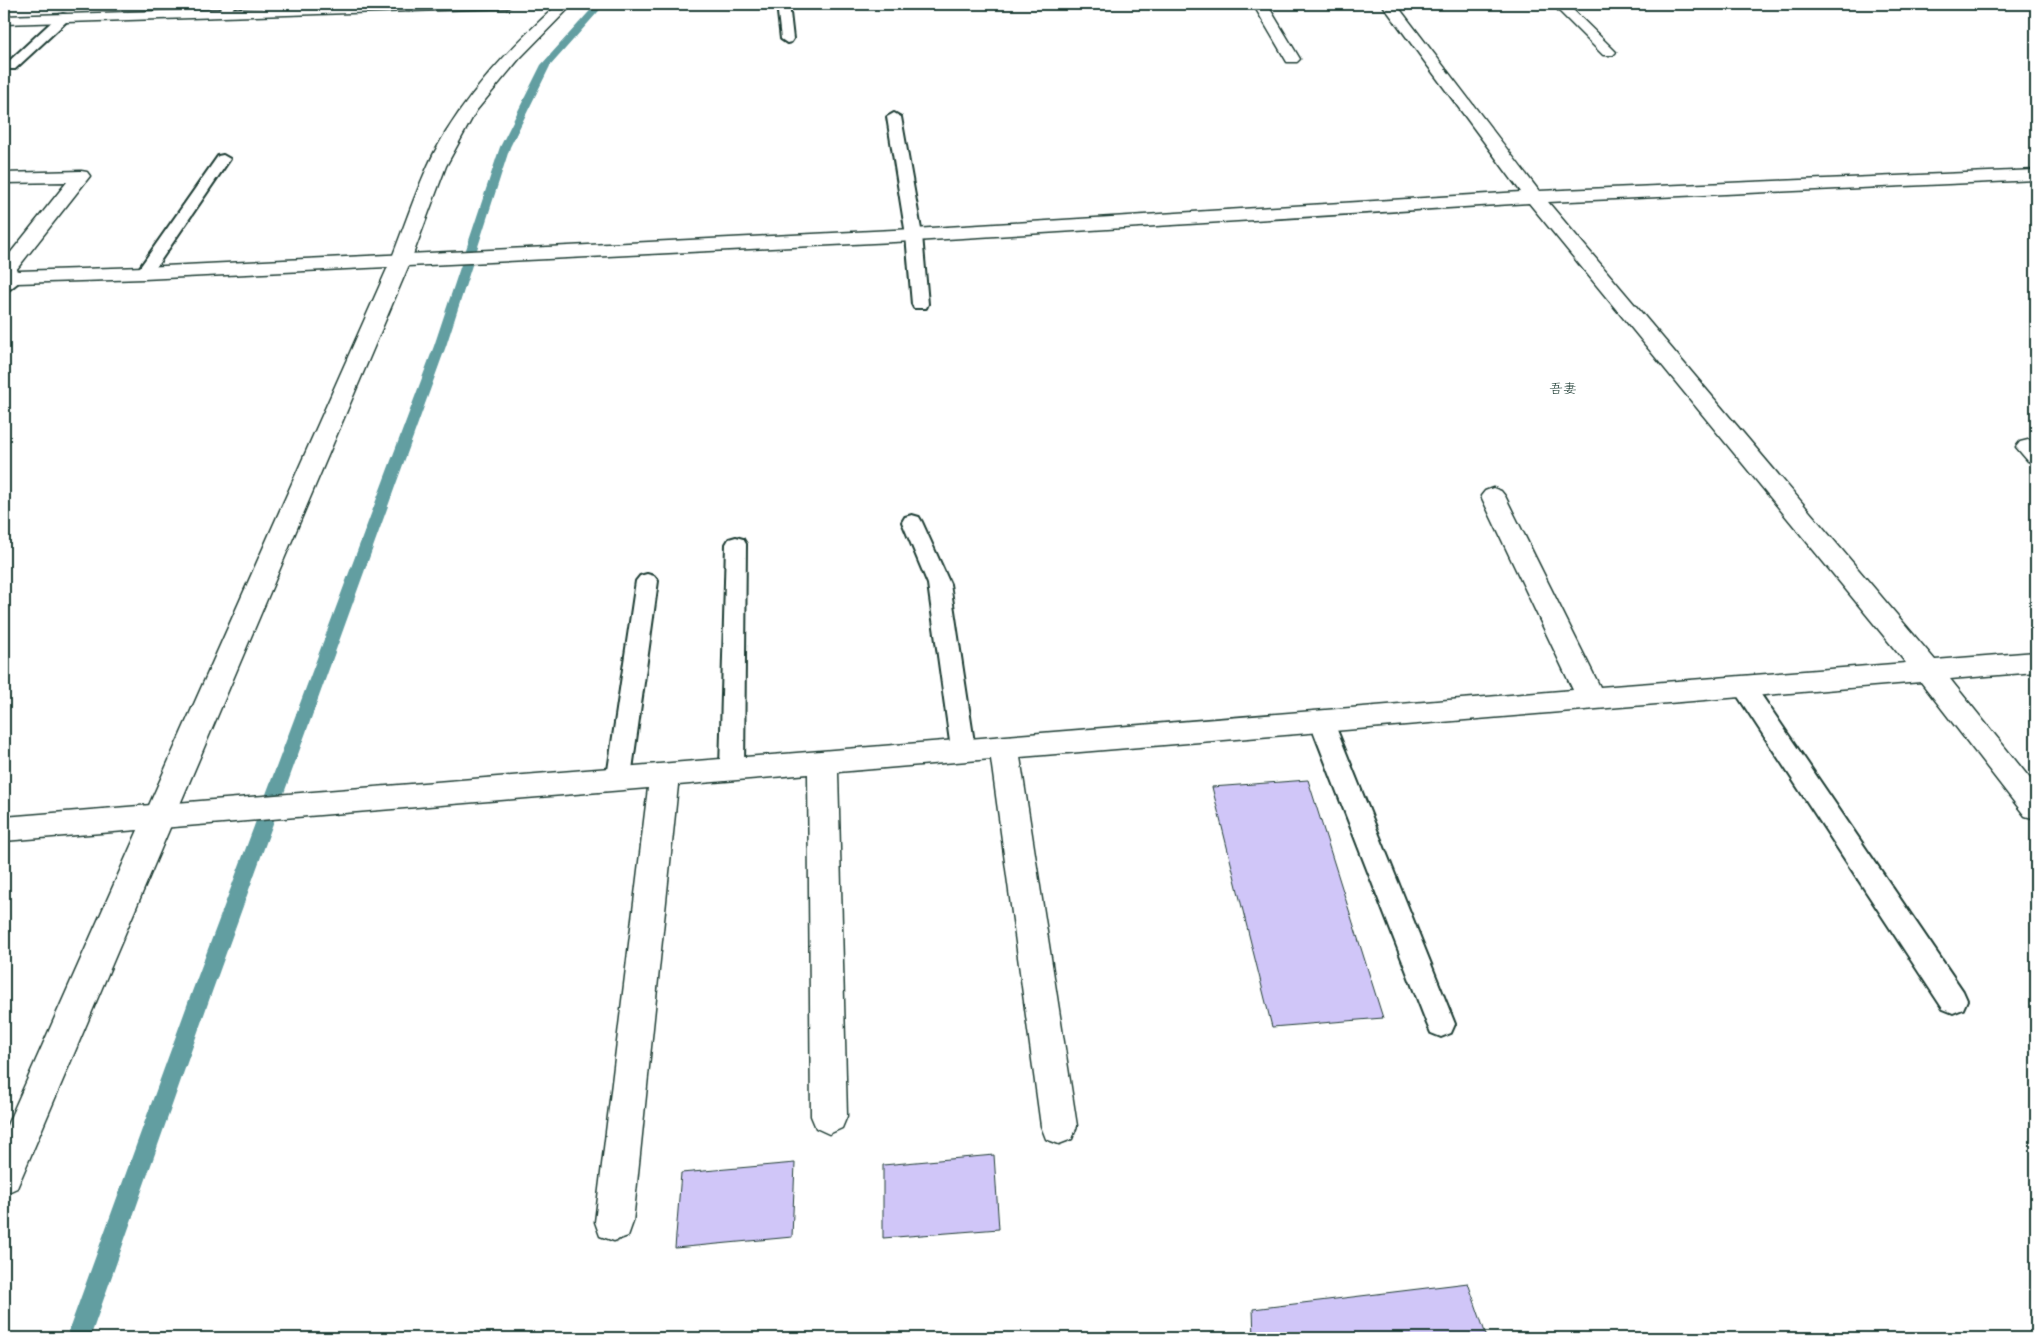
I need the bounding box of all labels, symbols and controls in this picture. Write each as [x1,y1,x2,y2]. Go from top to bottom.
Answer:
district label: 吾妻 [1549,377,1577,398]

